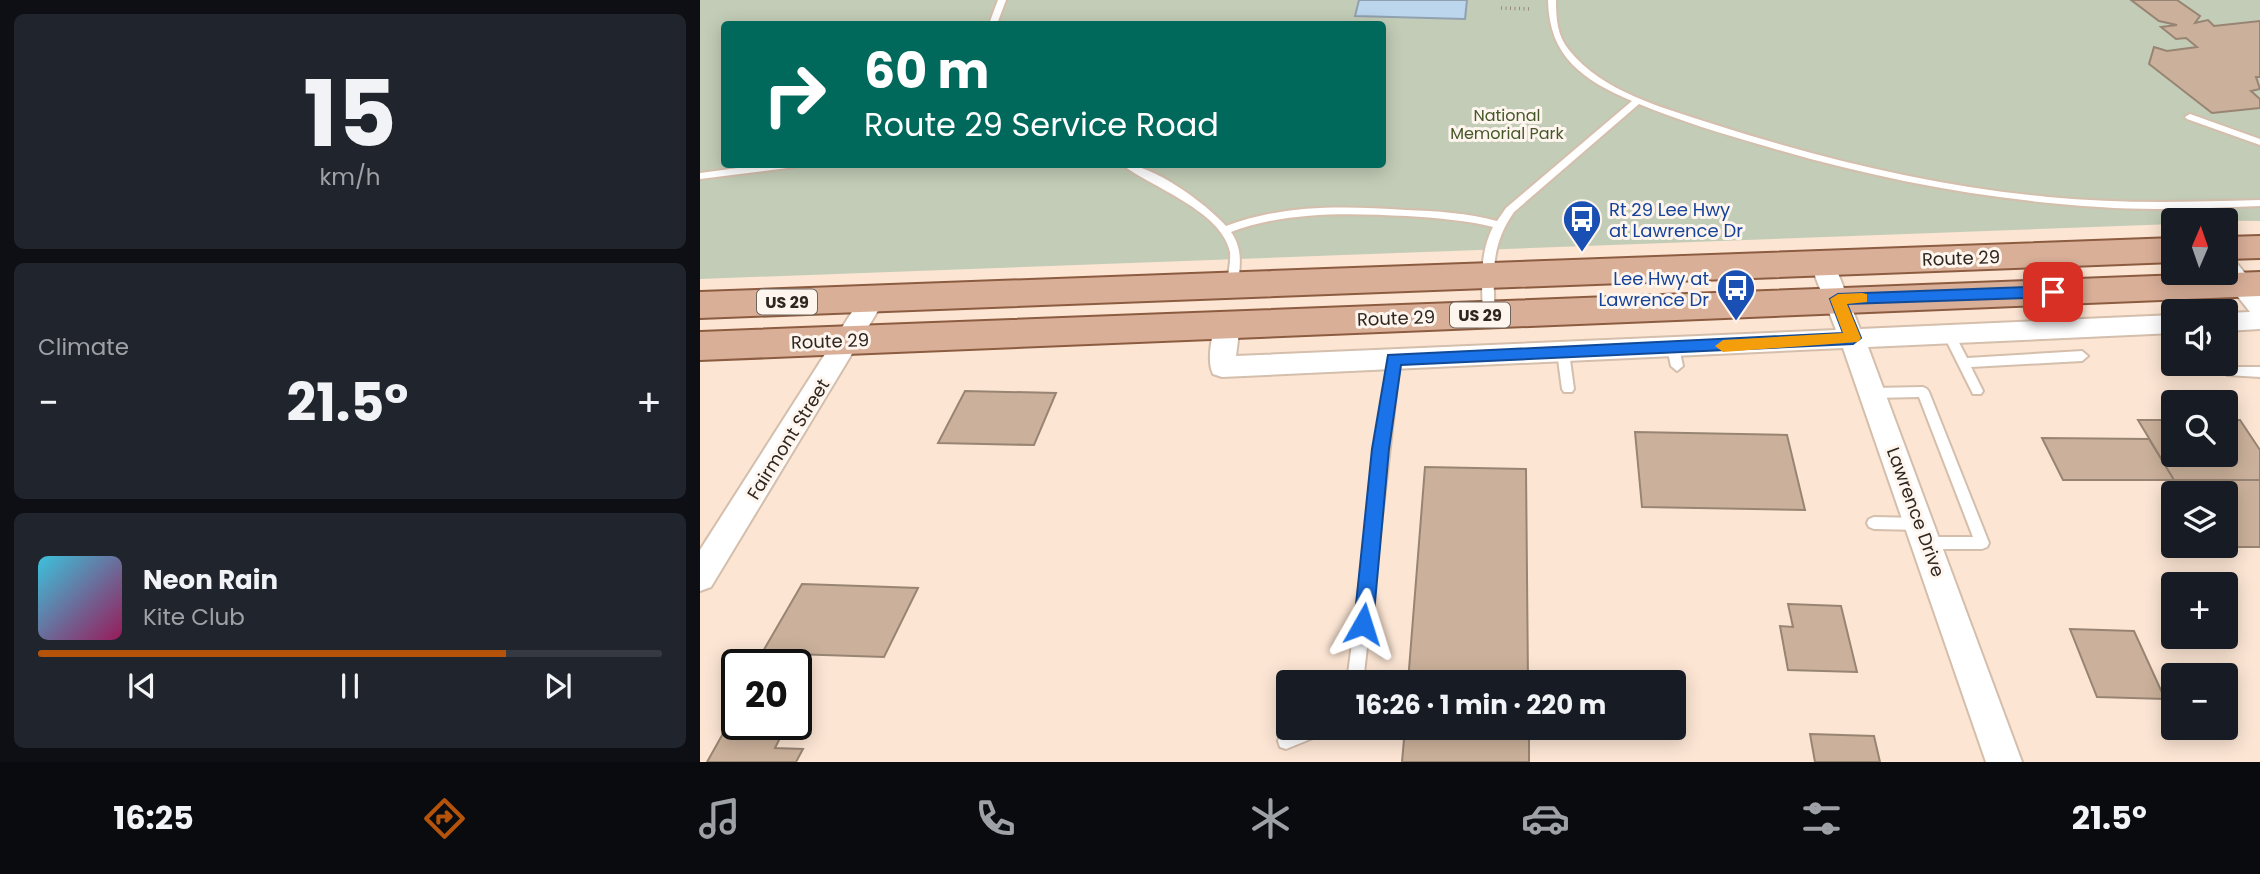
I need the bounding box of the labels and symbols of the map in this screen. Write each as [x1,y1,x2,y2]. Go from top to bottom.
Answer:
park label: National Memorial Park [1450,104,1565,145]
place label: Rt 29 Lee Hwy at Lawrence Dr [1609,197,1743,243]
bus stop icon: Rt 29 Lee Hwy at Lawrence Dr [1561,198,1603,253]
north arrow [2161,208,2238,285]
street label: Route 29 [1921,244,2001,272]
pin [2023,262,2083,322]
place label: Lee Hwy at Lawrence Dr [1599,266,1709,312]
bus stop icon: Lee Hwy at Lawrence Dr [1715,267,1757,322]
road number: US 29 [757,290,817,314]
road number: US 29 [1450,302,1510,328]
street label: Route 29 [1356,304,1436,332]
street label: Route 29 [790,327,870,355]
street label: Fairmont Street [741,374,835,504]
street label: Lawrence Drive [1881,444,1951,580]
position arrow [1326,587,1400,661]
speed limit sign: 20 [721,649,812,740]

